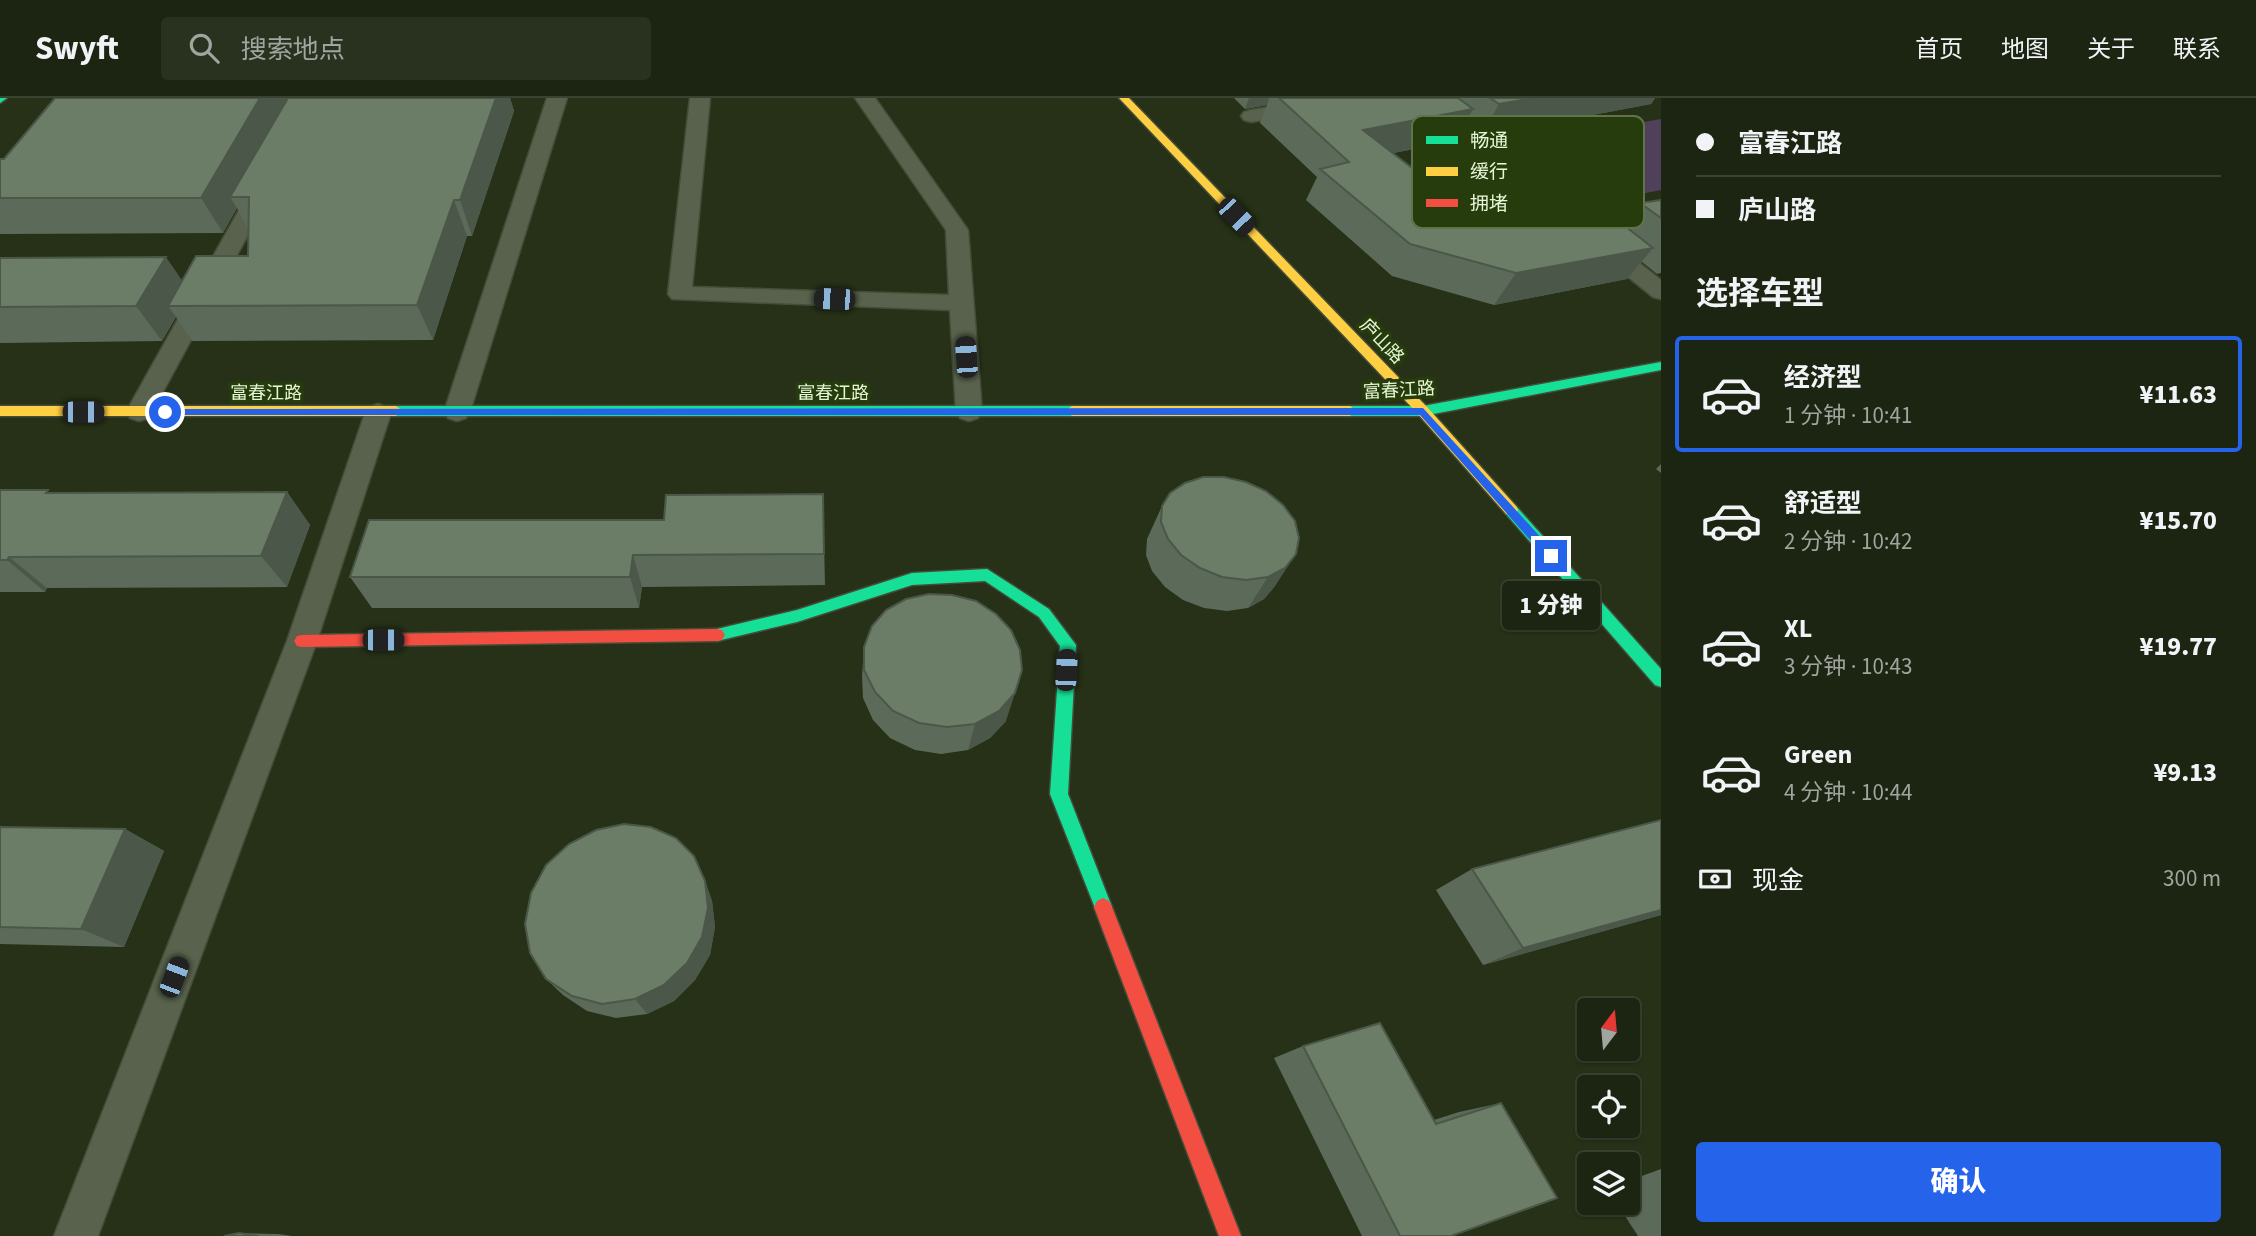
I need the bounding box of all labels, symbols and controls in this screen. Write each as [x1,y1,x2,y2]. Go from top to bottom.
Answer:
search box [161,17,651,80]
text: Swyft [35,25,119,72]
icon: search [185,29,223,67]
text: 搜索地点 [241,31,345,68]
text: 首页 [1915,32,1963,67]
text: 地图 [2001,32,2049,67]
text: 关于 [2087,32,2135,67]
text: 联系 [2173,32,2221,67]
legend [1412,116,1644,228]
text: 富春江路 [1738,125,1842,162]
text: 畅通 [1470,128,1508,155]
text: 缓行 [1470,159,1508,186]
text: 拥堵 [1470,191,1508,218]
text: 庐山路 [1738,192,1816,229]
car [1214,194,1259,238]
text: 选择车型 [1696,271,1824,317]
car [813,288,856,310]
street label: 庐山路 [1354,313,1409,369]
car [955,335,978,379]
text: 经济型 [1784,359,1862,396]
icon: car [1700,363,1763,426]
street label: 富春江路 [1362,376,1436,405]
text: ¥11.63 [2140,376,2217,413]
street label: 富春江路 [230,381,302,406]
street label: 富春江路 [797,381,869,406]
route start [149,396,181,428]
text: 1 分钟 · 10:41 [1784,399,1912,432]
car [63,402,105,423]
text: 舒适型 [1784,485,1862,522]
icon: car [1700,489,1763,552]
text: ¥15.70 [2140,502,2217,539]
text: 2 分钟 · 10:42 [1784,525,1912,558]
route end [1535,540,1567,572]
callout: 1 分钟 [1502,580,1600,630]
text: 1 分钟 [1520,589,1582,622]
text: XL [1784,610,1812,647]
icon: car [1700,615,1763,678]
text: ¥19.77 [2140,628,2217,665]
car [363,630,405,651]
car [1055,648,1078,692]
text: 3 分钟 · 10:43 [1784,650,1912,683]
text: Green [1784,736,1852,773]
icon: car [1700,741,1763,804]
text: ¥9.13 [2153,754,2217,791]
text: 4 分钟 · 10:44 [1784,776,1912,809]
icon: cash [1696,860,1734,898]
text: 现金 [1752,862,1804,899]
text: 300 m [2163,862,2221,895]
car [157,954,192,1000]
north arrow [1577,998,1640,1060]
map controls [1577,998,1640,1215]
button: locate [1577,1075,1640,1138]
button: 确认 [1696,1142,2221,1222]
button: layers [1577,1152,1640,1215]

